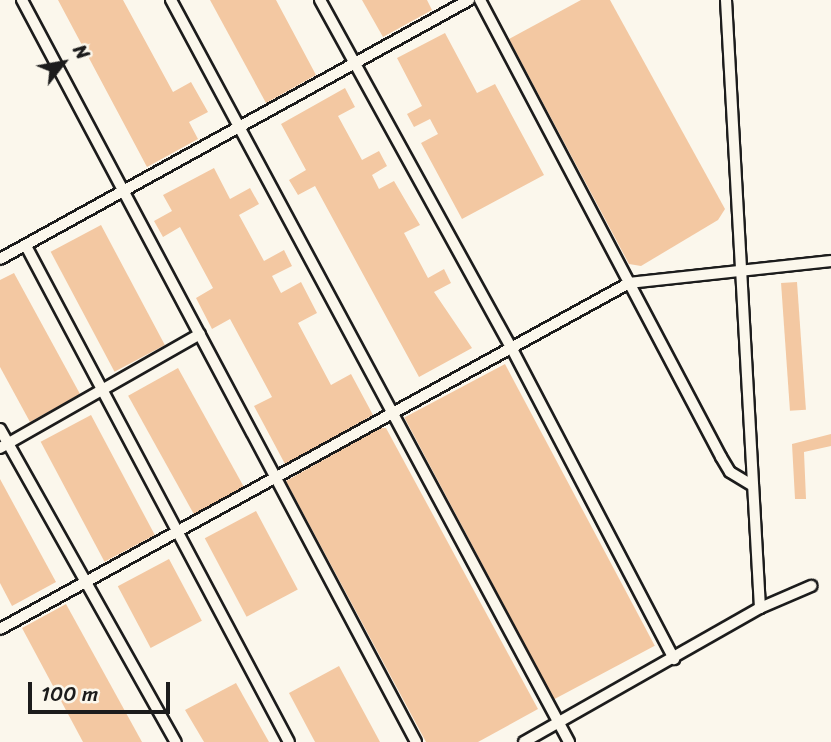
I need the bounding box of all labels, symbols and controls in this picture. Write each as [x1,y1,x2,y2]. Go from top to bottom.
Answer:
north arrow [28,28,98,98]
text: N [64,38,99,66]
scale bar [32,668,173,712]
text: 100 m [41,675,98,713]

